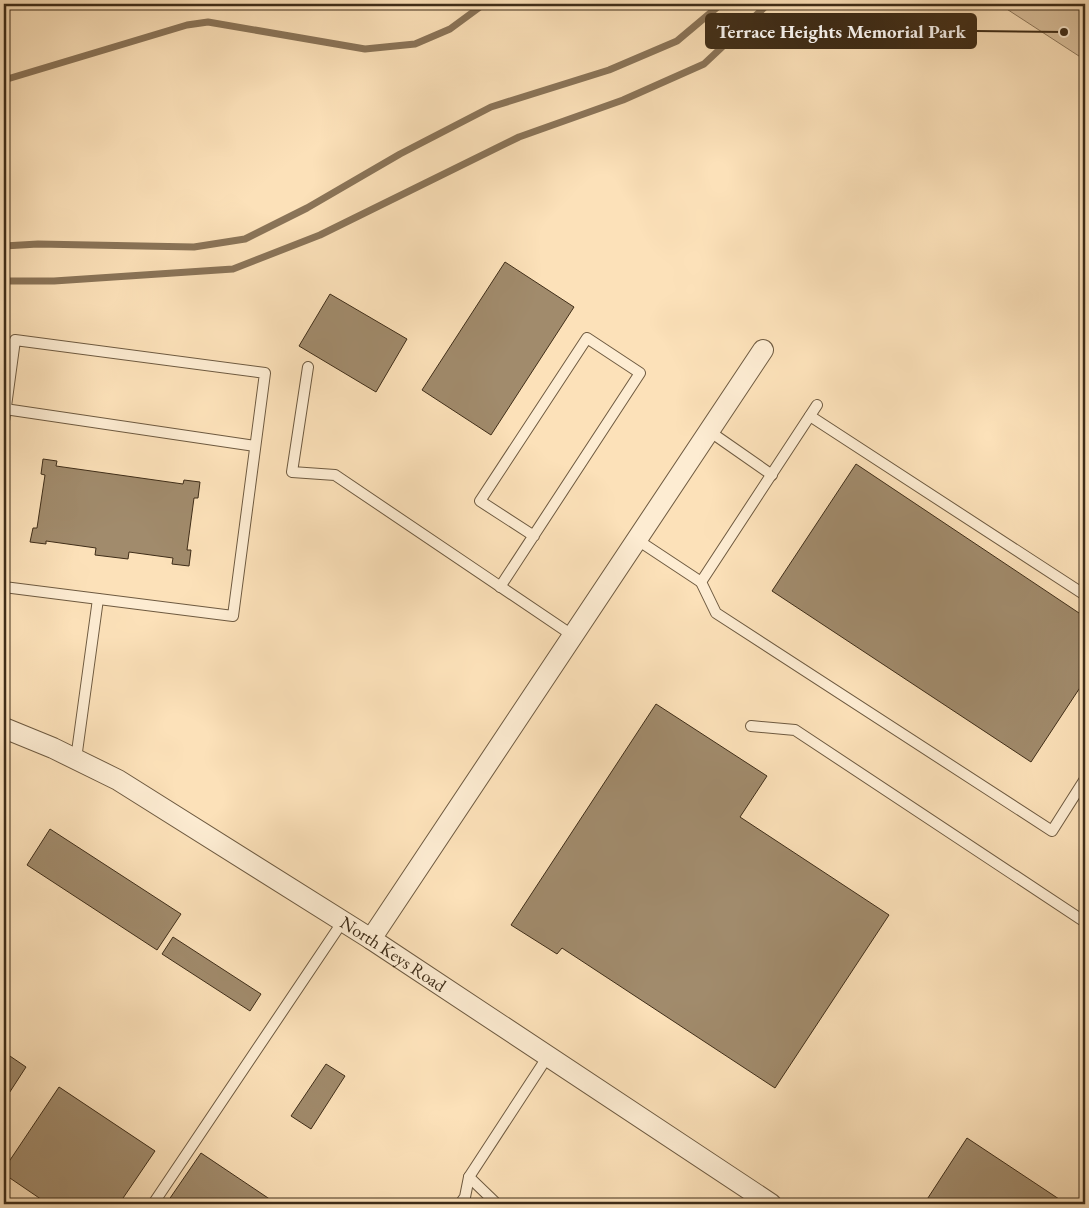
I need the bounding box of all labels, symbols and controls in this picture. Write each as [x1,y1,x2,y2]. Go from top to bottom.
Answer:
callout: Terrace Heights Memorial Park [706,14,976,48]
text: Terrace Heights Memorial Park [716,19,966,44]
street label: North Keys Road [336,911,452,997]

